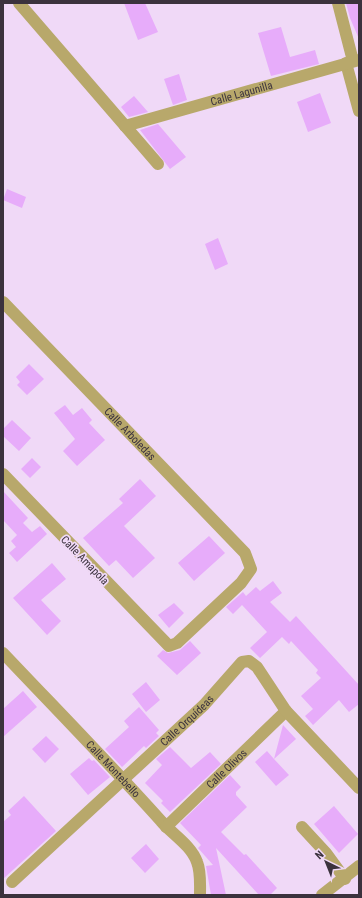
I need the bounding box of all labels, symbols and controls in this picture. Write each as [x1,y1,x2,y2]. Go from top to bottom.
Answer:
street label: Calle Lagunilla [209,79,274,109]
street label: Calle Arboledas [101,405,158,463]
street label: Calle Amapola [58,533,111,587]
street label: Calle Orquídeas [158,693,217,749]
street label: Calle Montebello [83,738,143,801]
street label: Calle Olivos [204,747,250,791]
north arrow [306,842,346,882]
text: N [313,848,327,862]

